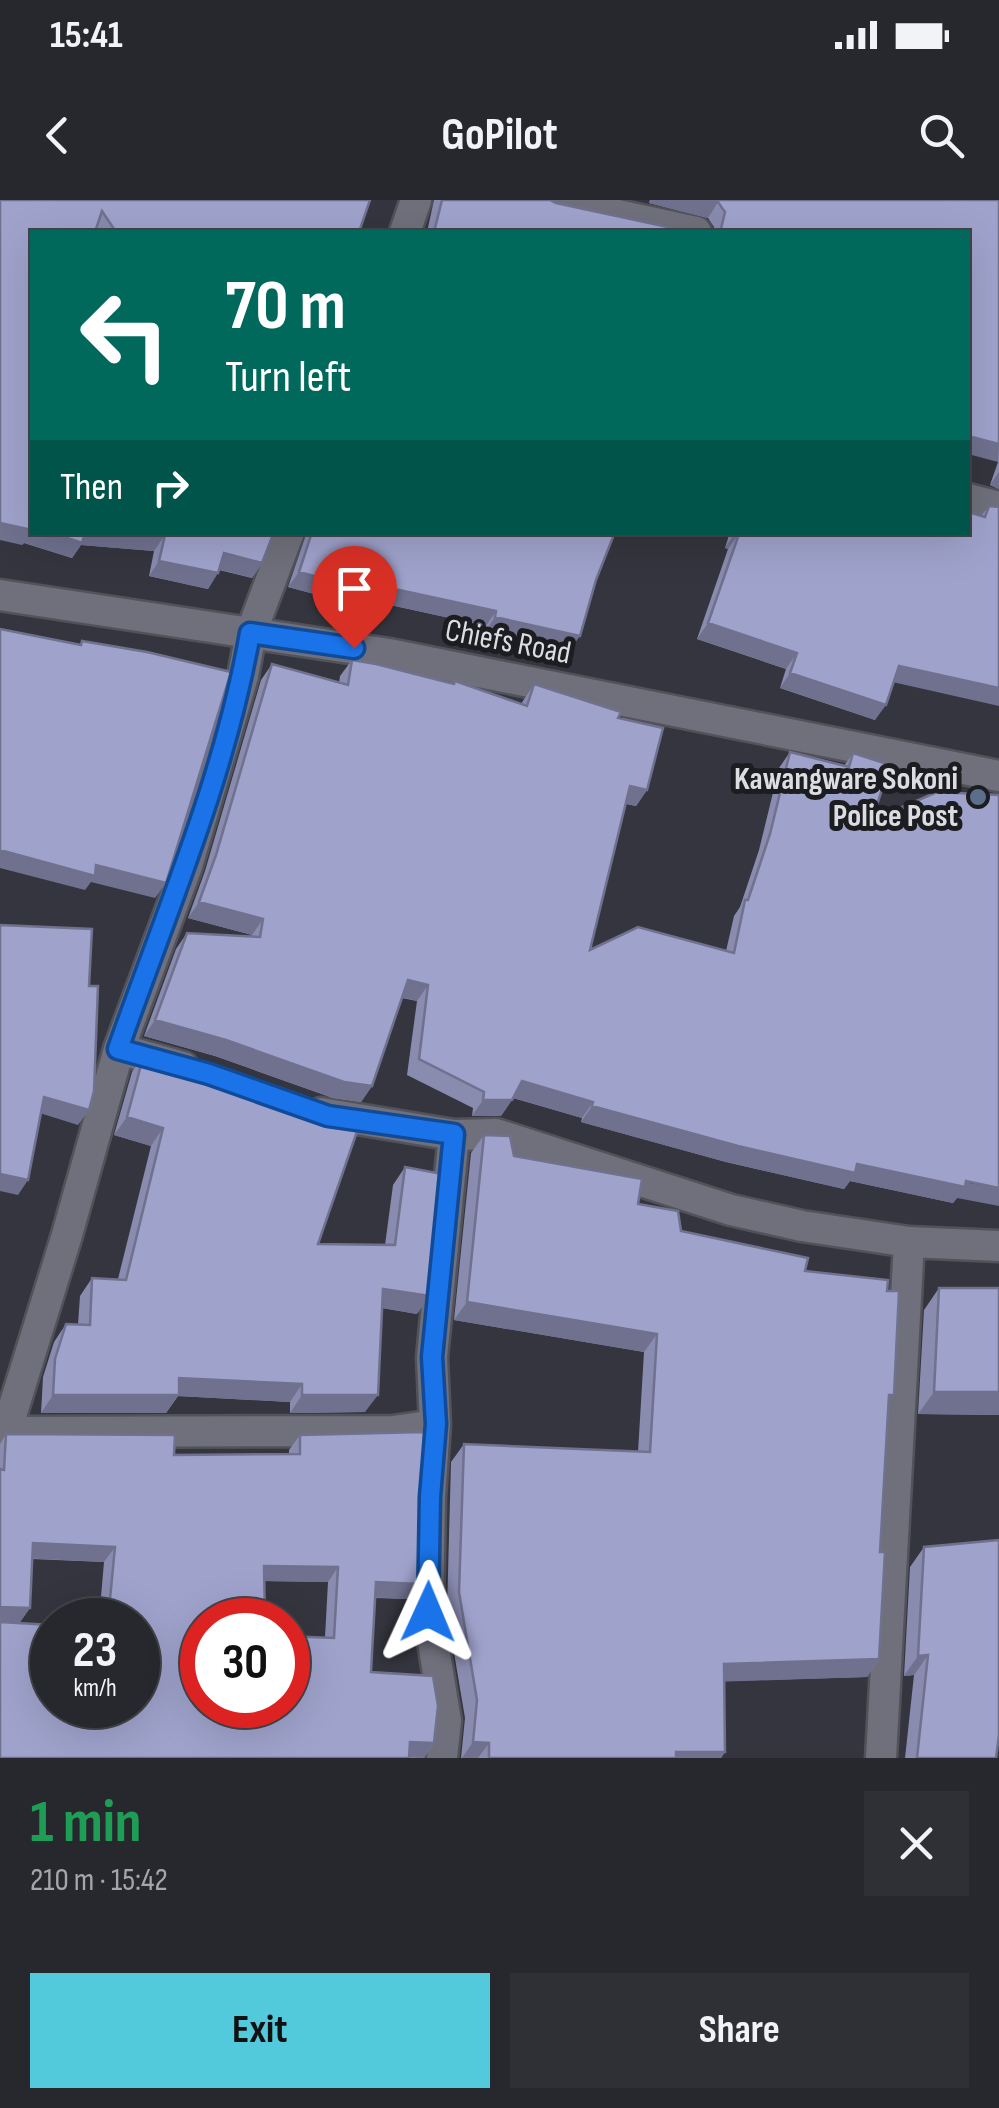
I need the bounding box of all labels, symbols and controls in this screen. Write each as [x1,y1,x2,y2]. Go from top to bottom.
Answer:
text: 15:41 [50,13,123,58]
icon: back [30,108,85,163]
text: GoPilot [441,108,558,163]
icon: search [914,108,969,163]
text: 70 m [225,265,346,349]
icon: left [60,270,190,400]
text: Turn left [225,350,351,405]
icon: right [143,460,198,515]
text: Then [60,465,123,510]
pin [312,546,397,649]
icon: arrive [327,561,382,616]
street label: Chiefs Road [442,611,574,673]
place label: Kawangware Sokoni Police Post [734,760,958,836]
marker: Kawangware Sokoni Police Post [967,786,989,808]
position arrow [376,1560,480,1664]
speed limit sign: 30 [180,1598,310,1728]
text: 23 [73,1621,117,1681]
text: km/h [73,1673,117,1704]
text: 1 min [30,1787,142,1859]
button: close [864,1791,969,1896]
text: 210 m · 15:42 [30,1861,168,1900]
button: Exit [30,1973,490,2088]
button: Share [510,1973,969,2088]

